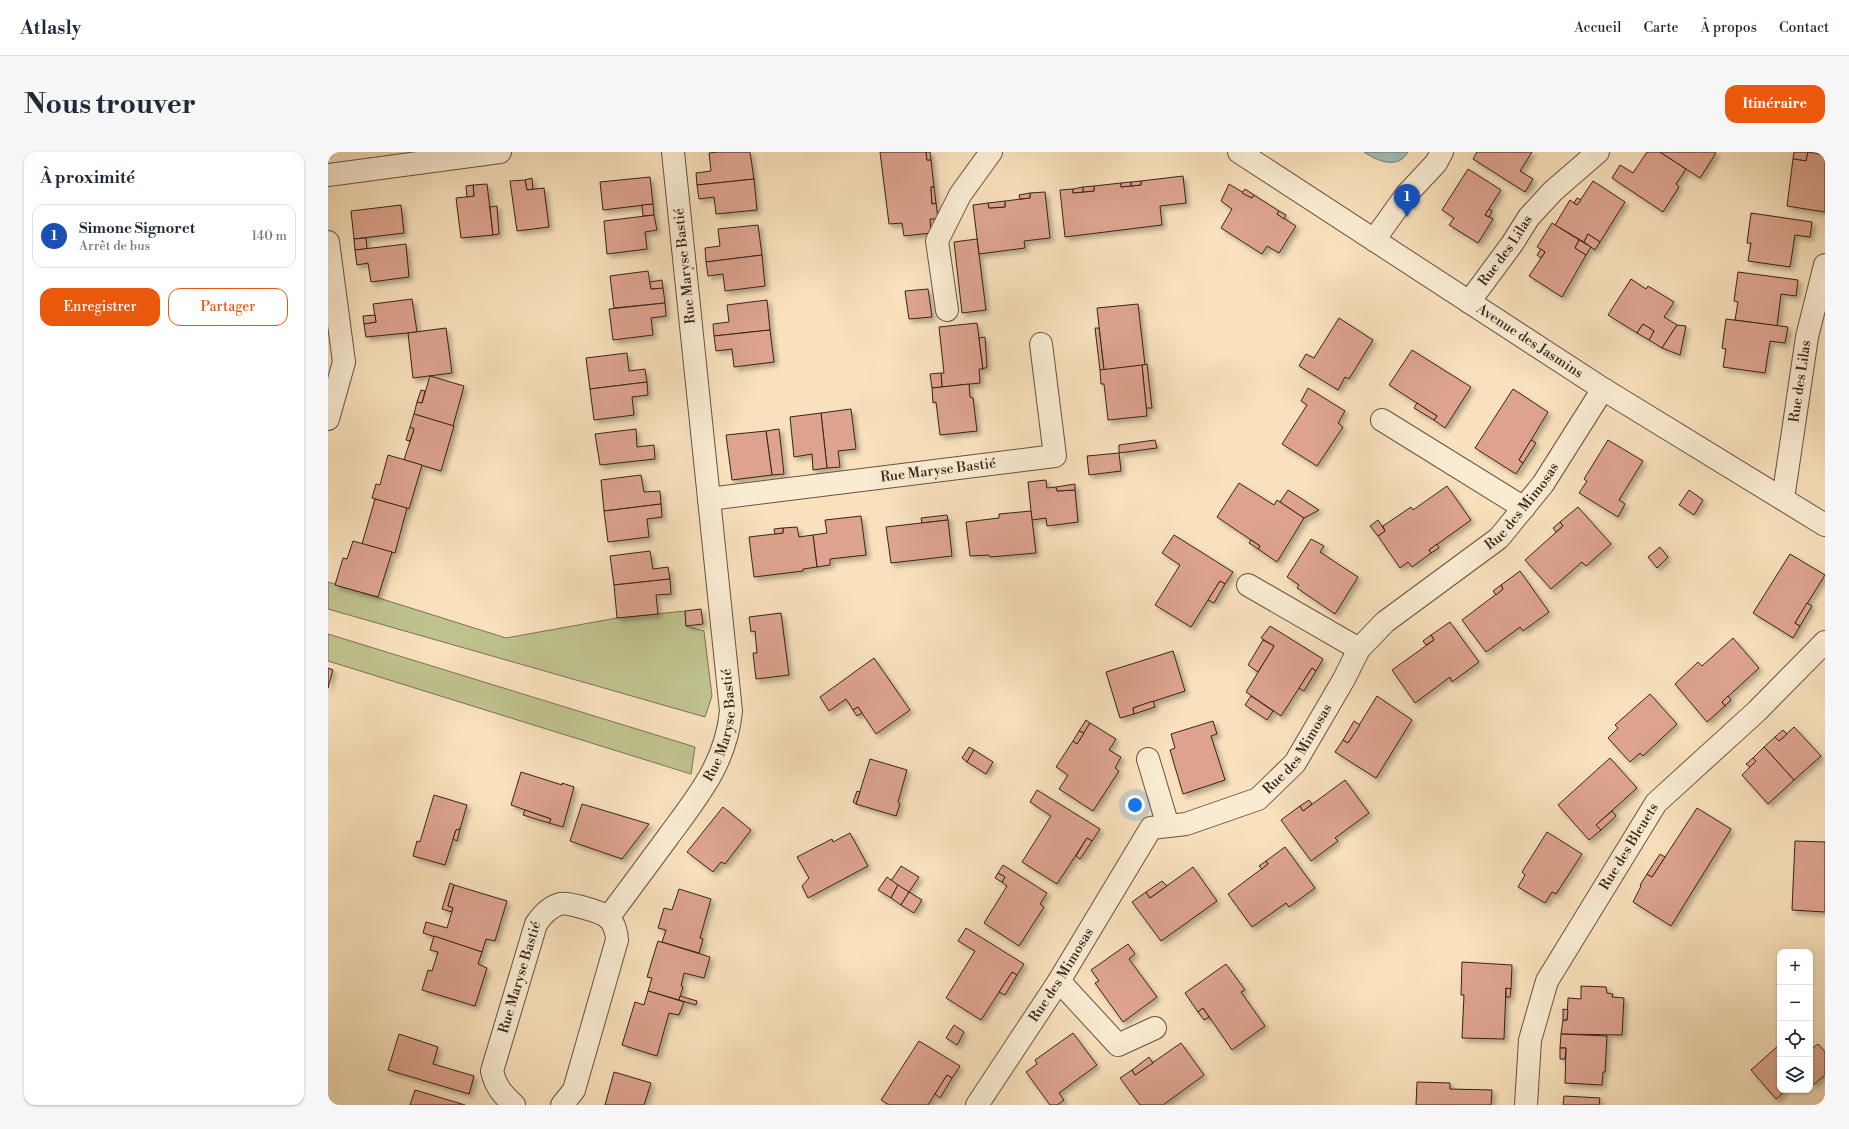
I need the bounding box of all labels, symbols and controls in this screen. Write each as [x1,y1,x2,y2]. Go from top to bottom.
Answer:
text: Atlasly [20,16,81,40]
text: Accueil [1574,19,1621,37]
text: Carte [1643,19,1678,37]
text: À propos [1700,19,1757,37]
text: Contact [1779,19,1829,37]
button: Itinéraire [1725,85,1825,123]
text: Nous trouver [24,87,196,122]
text: À proximité [40,167,135,189]
pin: 1 [1394,184,1420,217]
street label: Rue Maryse Bastié [670,207,700,325]
street label: Rue des Lilas [1475,212,1537,290]
text: Simone Signoret [79,219,195,238]
text: 1 [51,228,57,244]
text: 140 m [251,228,287,244]
text: Arrêt de bus [79,238,150,254]
button: Enregistrer [40,288,160,326]
button: Partager [168,288,288,326]
street label: Avenue des Jasmins [1472,299,1587,383]
street label: Rue des Lilas [1785,339,1815,424]
street label: Rue Maryse Bastié [879,454,997,487]
street label: Rue des Mimosas [1481,459,1563,554]
street label: Rue Maryse Bastié [700,668,740,785]
street label: Rue des Mimosas [1259,701,1336,798]
your location [1125,795,1145,815]
street label: Rue des Bleuets [1596,800,1663,894]
street label: Rue Maryse Bastié [495,919,545,1036]
street label: Rue des Mimosas [1025,925,1098,1026]
map controls [1777,949,1813,1093]
button: + [1777,949,1813,985]
button: − [1777,985,1813,1021]
button: locate [1777,1021,1813,1057]
button: layers [1777,1057,1813,1093]

